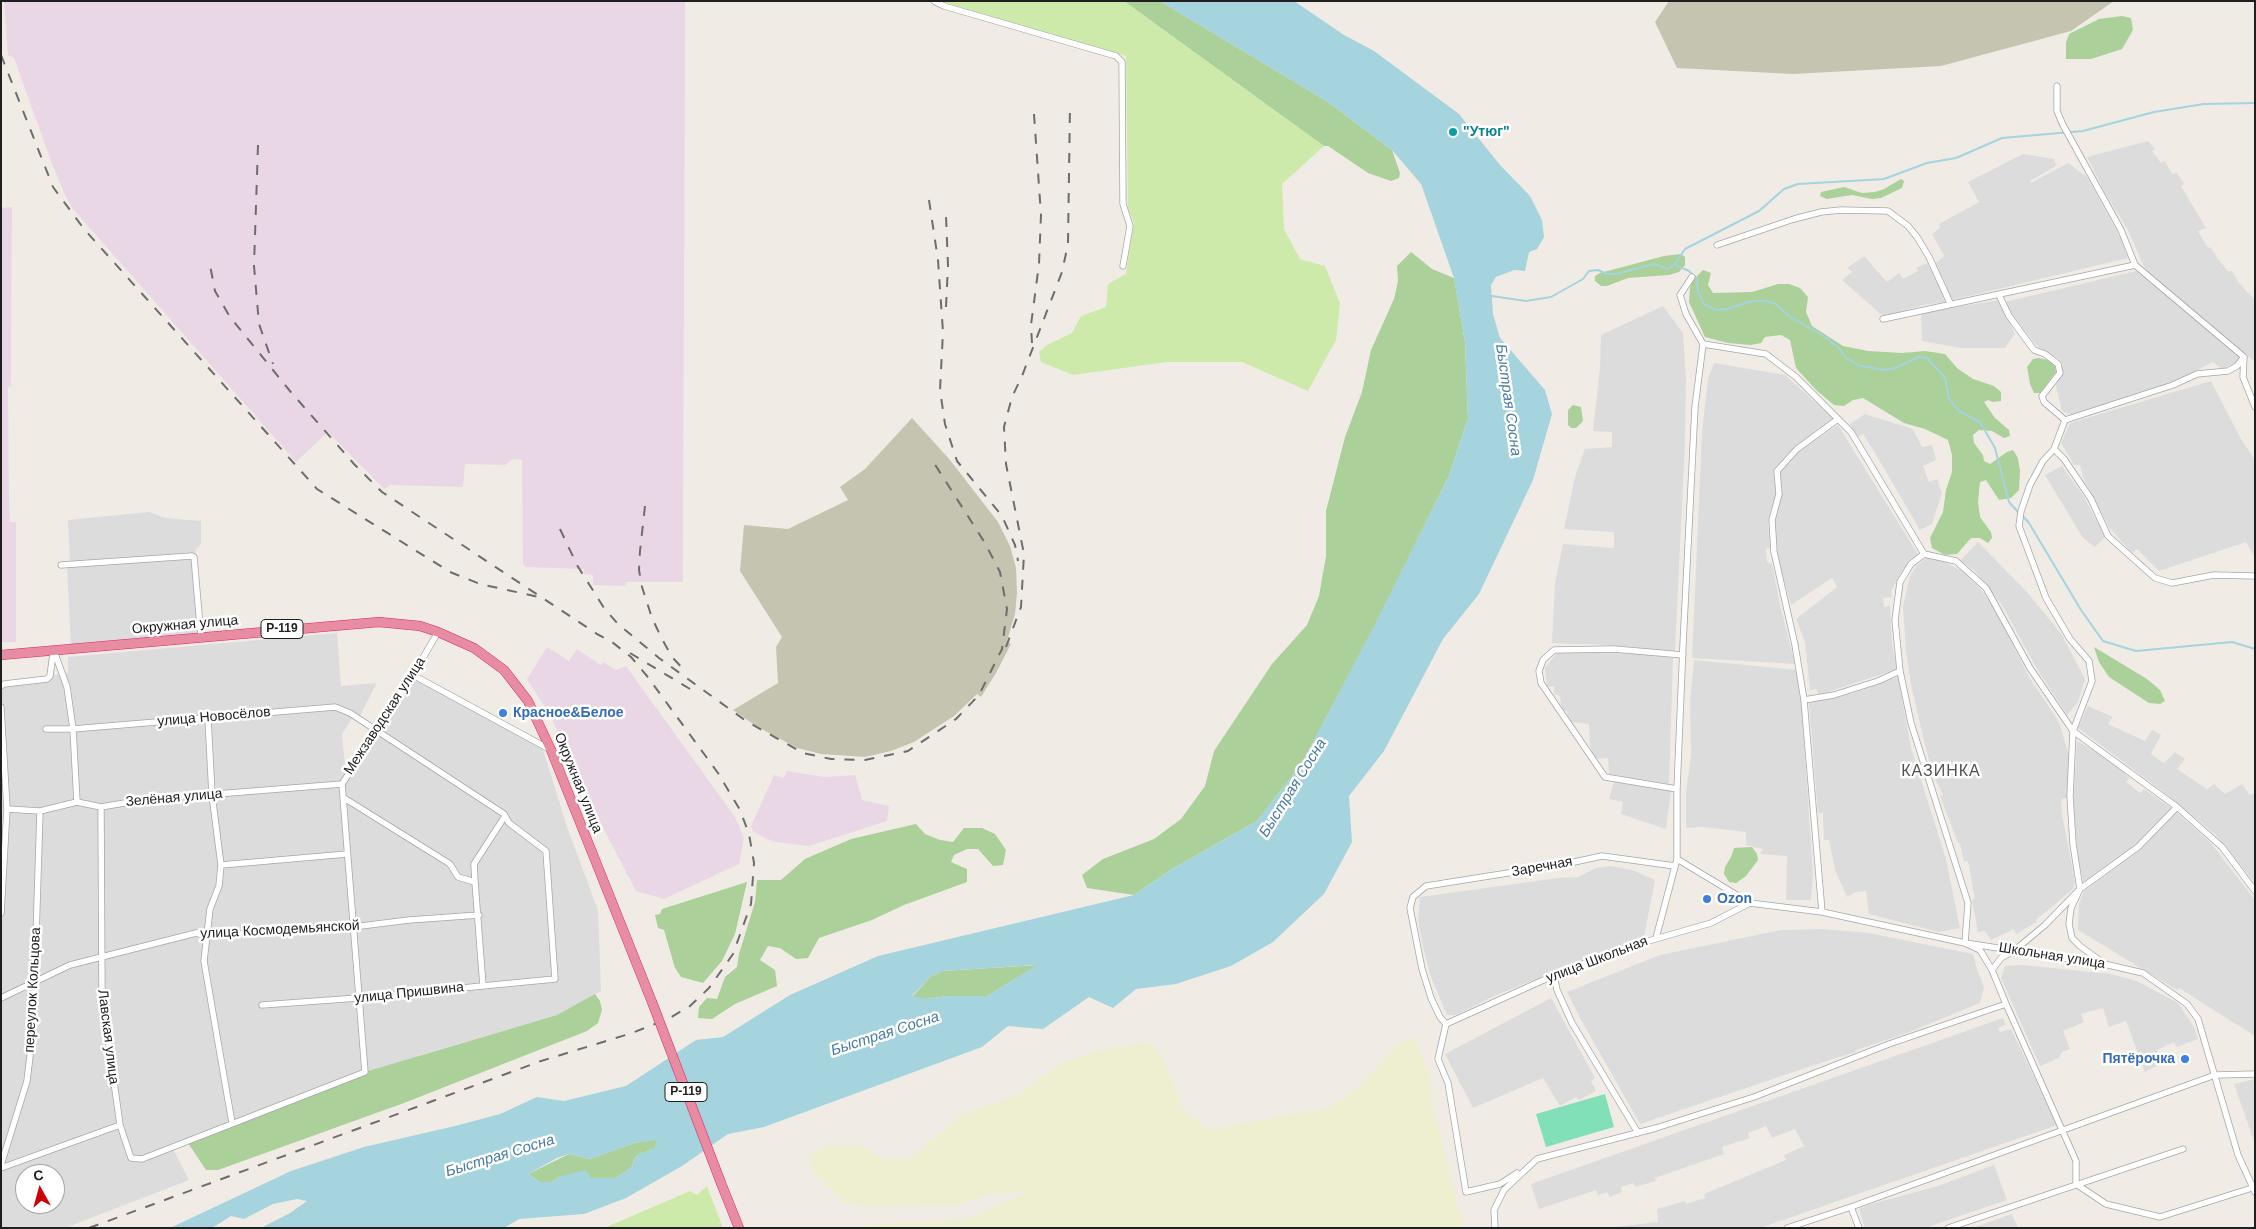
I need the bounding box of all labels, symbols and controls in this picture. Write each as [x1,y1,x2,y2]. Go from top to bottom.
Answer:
place label: "Утюг" [1463,124,1510,140]
marker: "Утюг" [1447,126,1459,138]
water label: Быстрая Сосна [1491,343,1525,457]
street label: Окружная улица [131,612,239,638]
road number: Р-119 [261,620,303,638]
street label: Межзаводская улица [341,654,429,778]
street label: улица Новосёлов [157,704,271,730]
place label: Красное&Белое [513,705,623,721]
marker: Красное&Белое [497,707,509,719]
street label: Окружная улица [550,730,606,836]
water label: Быстрая Сосна [1255,735,1331,841]
district label: КАЗИНКА [1900,762,1982,782]
street label: Зелёная улица [125,785,223,811]
street label: Заречная [1510,853,1574,881]
place label: Ozon [1717,891,1752,907]
marker: Ozon [1701,893,1713,905]
street label: улица Космодемьянской [200,917,360,943]
street label: переулок Кольцова [21,927,45,1053]
street label: улица Школьная [1544,933,1650,987]
street label: Школьная улица [1998,939,2106,973]
street label: улица Пришвина [353,979,465,1007]
street label: Лавская улица [94,989,122,1085]
water label: Быстрая Сосна [829,1008,941,1060]
place label: Пятёрочка [2102,1051,2175,1067]
marker: Пятёрочка [2179,1053,2191,1065]
road number: Р-119 [665,1082,707,1102]
water label: Быстрая Сосна [443,1131,557,1181]
north arrow [15,1164,65,1214]
text: С [32,1167,44,1184]

